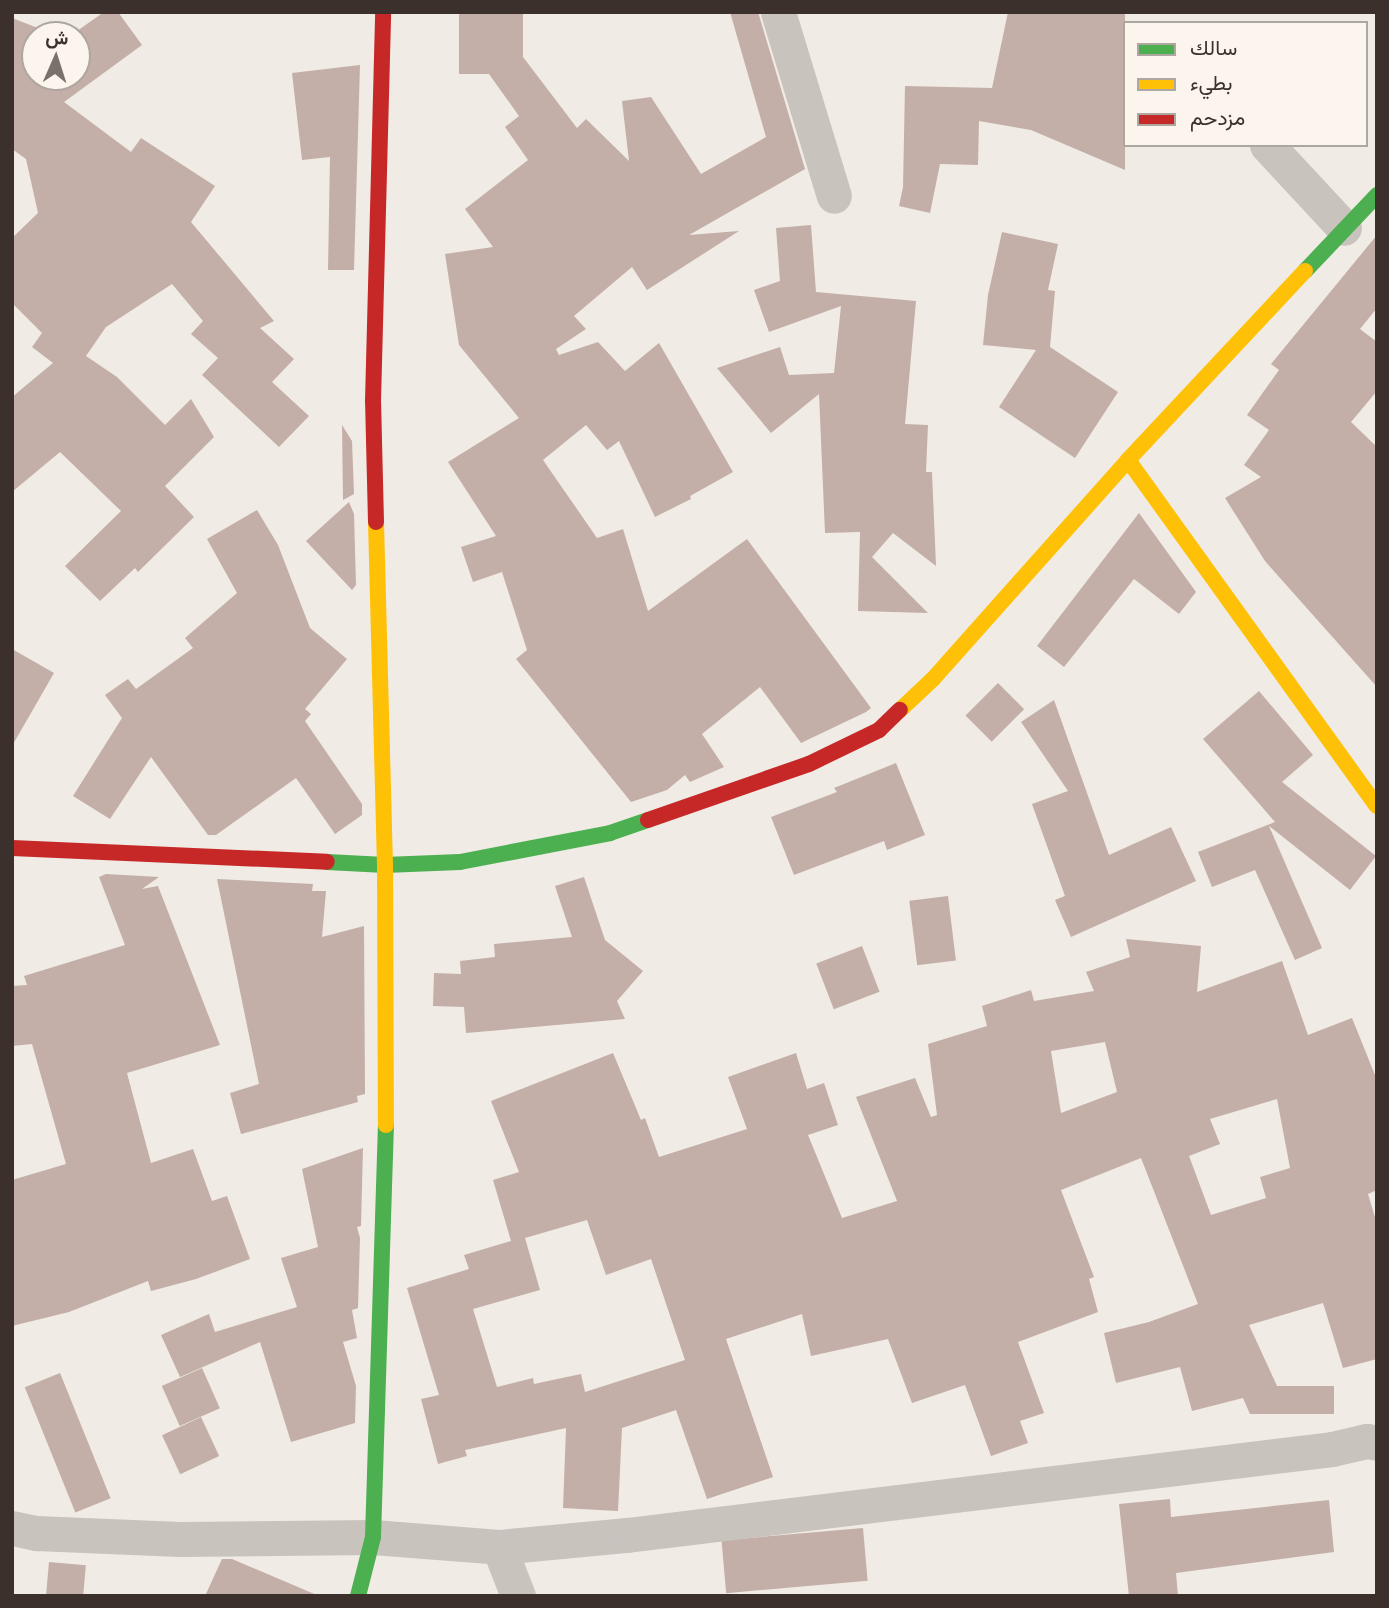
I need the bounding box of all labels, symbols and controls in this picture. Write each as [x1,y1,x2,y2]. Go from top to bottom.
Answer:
north arrow [21,21,91,91]
legend [1123,21,1368,147]
text: ش [45,23,69,51]
text: سالك [1190,33,1237,62]
text: بطيء [1190,68,1233,97]
text: مزدحم [1190,103,1245,132]

